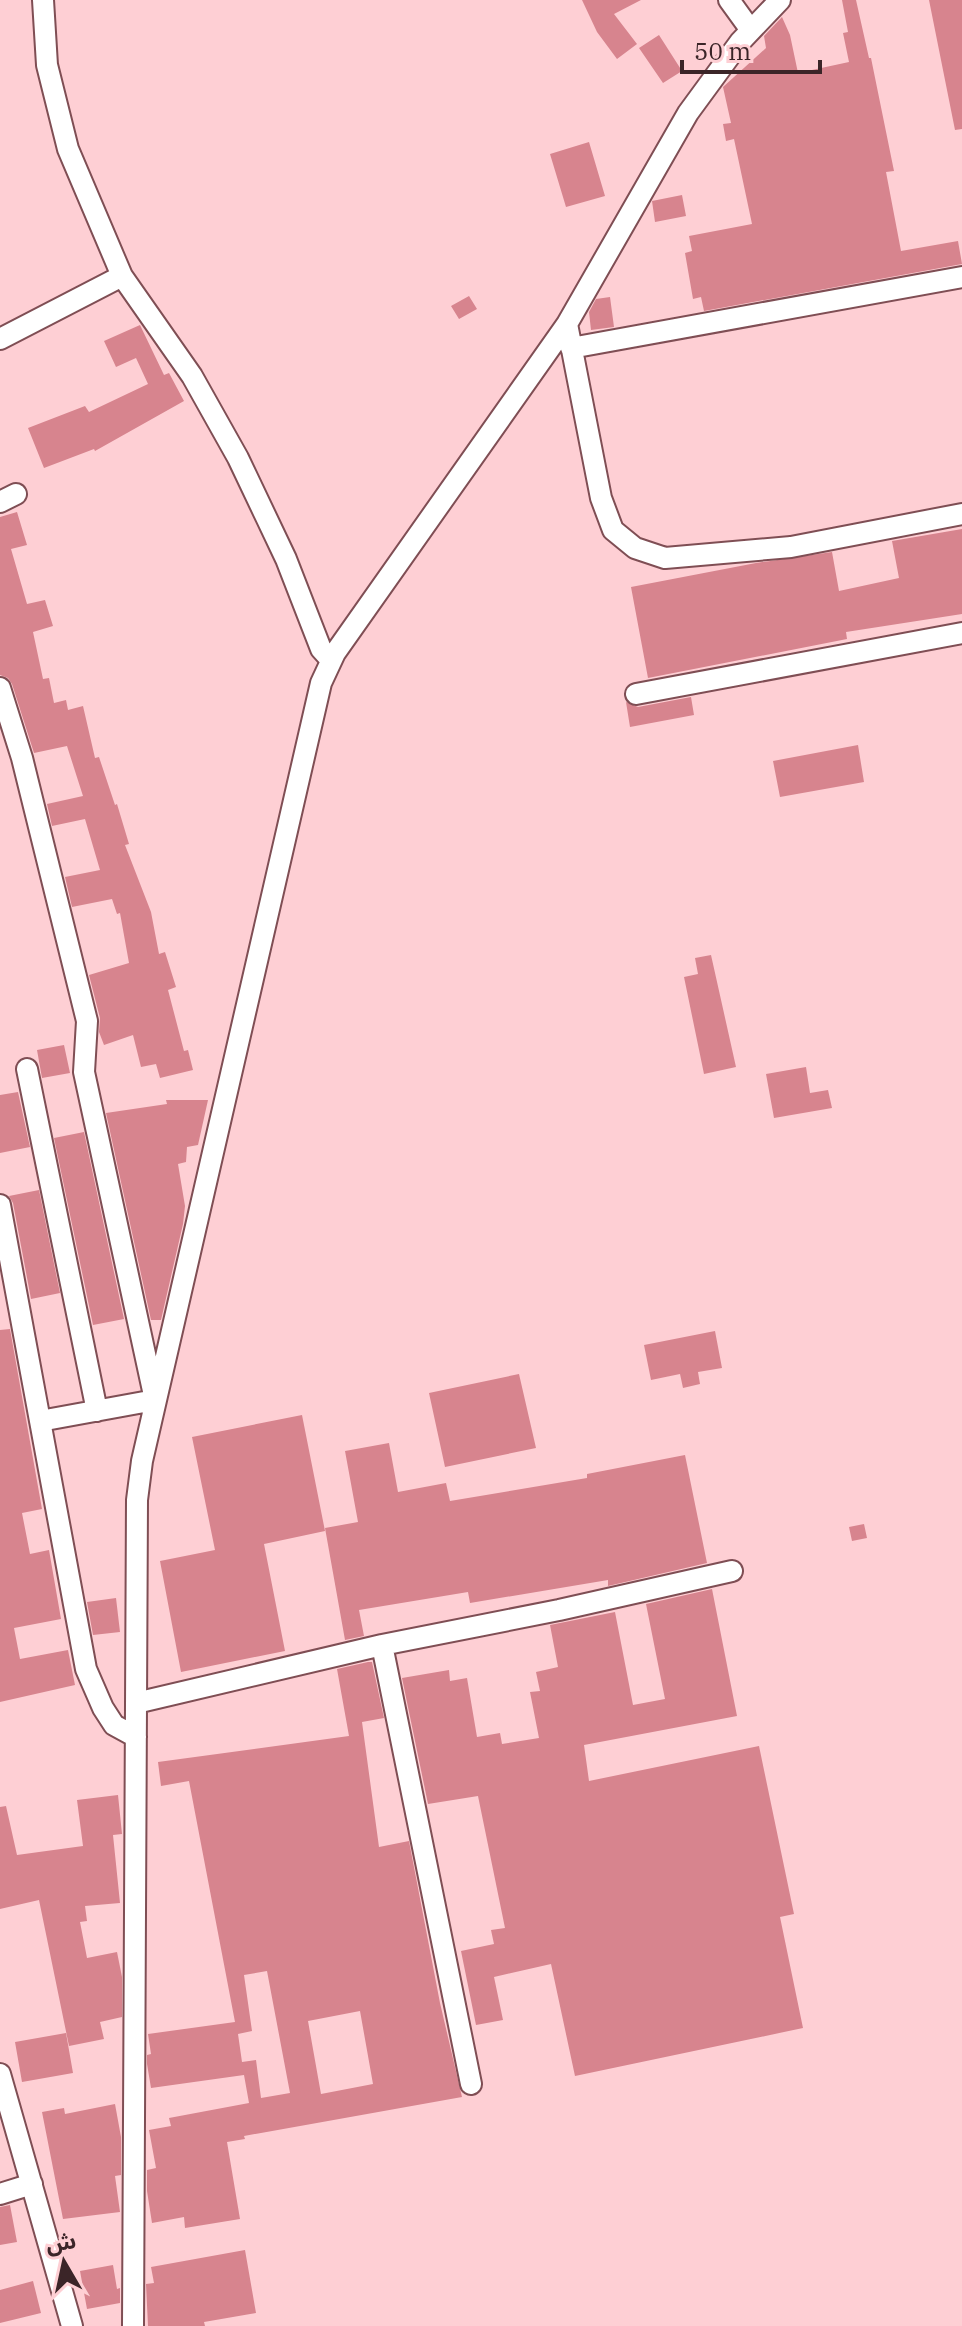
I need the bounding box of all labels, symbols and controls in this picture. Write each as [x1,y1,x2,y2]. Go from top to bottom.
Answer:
scale bar [682,24,820,74]
text: 50 m [694,35,751,67]
north arrow [24,2222,104,2302]
text: ش [44,2225,78,2258]

